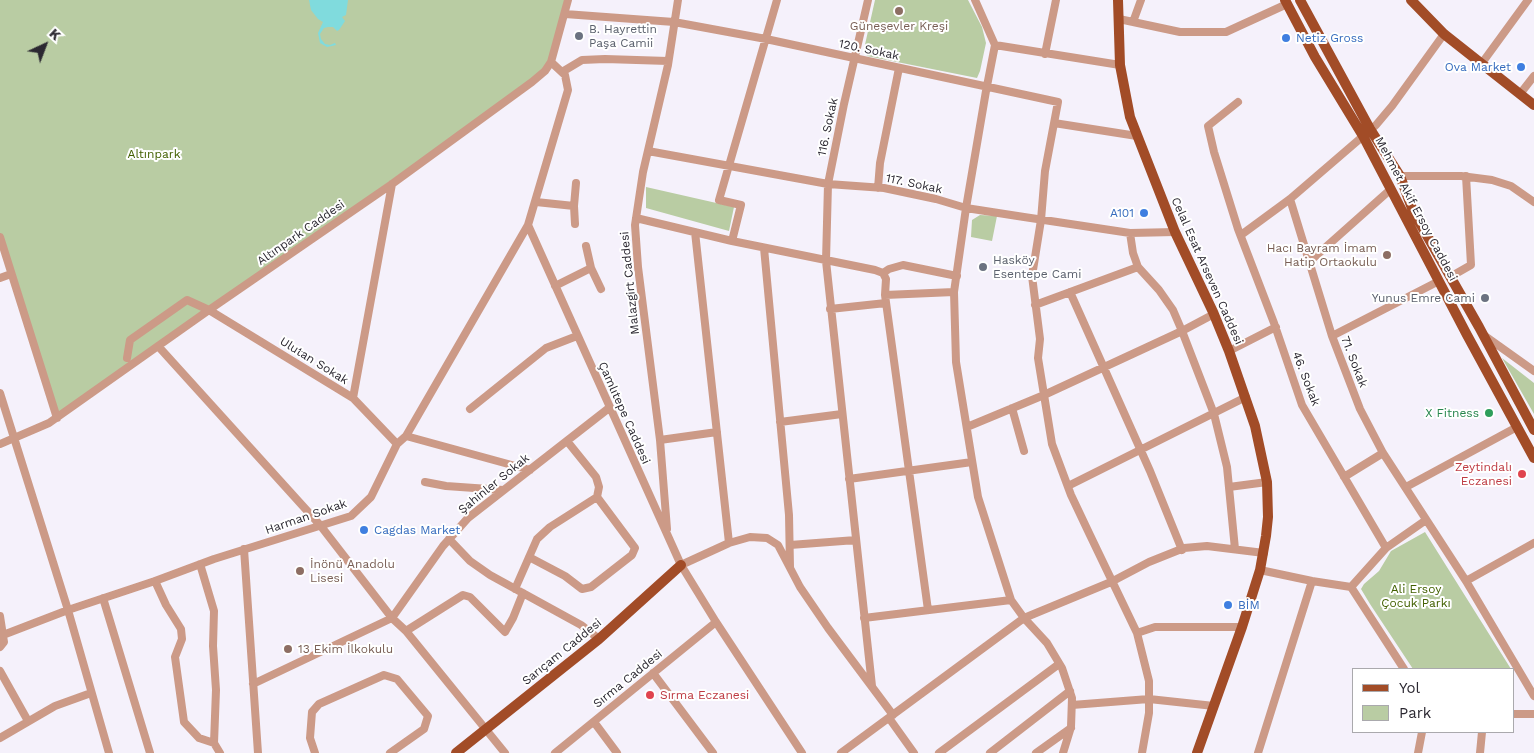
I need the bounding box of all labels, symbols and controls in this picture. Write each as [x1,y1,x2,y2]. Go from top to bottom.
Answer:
marker: Güneşevler Kreşi [893,5,905,17]
place label: Güneşevler Kreşi [850,19,948,33]
north arrow [20,20,70,70]
place label: B. Hayrettin Paşa Camii [589,22,657,50]
text: K [46,25,64,43]
marker: B. Hayrettin Paşa Camii [573,30,585,42]
place label: Netiz Gross [1296,31,1363,45]
marker: Netiz Gross [1280,32,1292,44]
street label: 120. Sokak [838,37,900,63]
place label: Ova Market [1445,60,1511,74]
marker: Ova Market [1515,61,1527,73]
street label: 116. Sokak [815,97,841,157]
street label: Mehmet Akif Ersoy Caddesi [1372,135,1460,283]
park label: Altınpark [127,147,181,161]
street label: 117. Sokak [884,171,944,197]
street label: Celal Esat Arseven Caddesi [1168,195,1246,347]
street label: Altınpark Caddesi [254,197,348,269]
place label: A101 [1110,206,1134,220]
marker: A101 [1138,207,1150,219]
street label: Malazgirt Caddesi [617,231,643,335]
place label: Hacı Bayram İmam Hatip Ortaokulu [1267,241,1377,269]
marker: Hacı Bayram İmam Hatip Ortaokulu [1381,249,1393,261]
place label: Hasköy Esentepe Cami [993,253,1081,281]
marker: Hasköy Esentepe Cami [977,261,989,273]
place label: Yunus Emre Cami [1372,291,1475,305]
marker: Yunus Emre Cami [1479,292,1491,304]
street label: Ulutan Sokak [277,334,351,388]
street label: 71. Sokak [1338,334,1370,390]
street label: 46. Sokak [1289,350,1323,408]
street label: Çamlıtepe Caddesi [595,360,653,466]
place label: X Fitness [1425,406,1479,420]
marker: X Fitness [1483,407,1495,419]
street label: Şahinler Sokak [456,451,532,517]
place label: Zeytindalı Eczanesi [1455,460,1512,488]
marker: Zeytindalı Eczanesi [1516,468,1528,480]
street label: Harman Sokak [263,496,349,538]
place label: Cagdas Market [374,523,460,537]
marker: Cagdas Market [358,524,370,536]
place label: İnönü Anadolu Lisesi [310,557,395,585]
marker: İnönü Anadolu Lisesi [294,565,306,577]
park label: Ali Ersoy Çocuk Parkı [1381,582,1451,610]
place label: BİM [1238,598,1260,612]
marker: BİM [1222,599,1234,611]
street label: Sarıçam Caddesi [519,616,605,688]
place label: 13 Ekim İlkokulu [298,642,393,656]
marker: 13 Ekim İlkokulu [282,643,294,655]
street label: Sırma Caddesi [591,647,665,711]
legend [1352,668,1514,733]
text: Yol [1399,679,1420,697]
place label: Sırma Eczanesi [660,688,749,702]
marker: Sırma Eczanesi [644,689,656,701]
text: Park [1399,704,1431,722]

